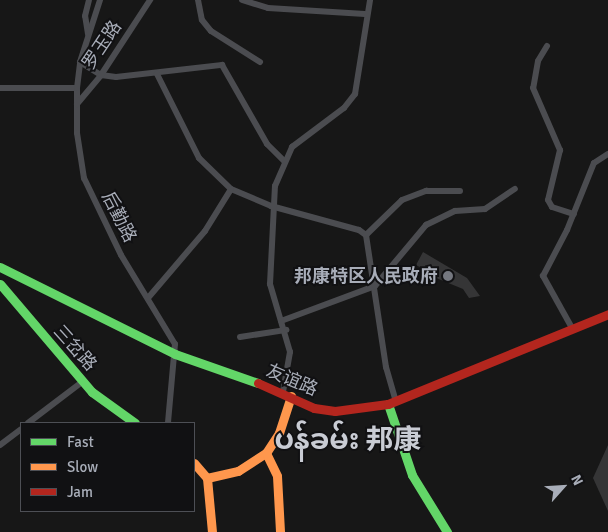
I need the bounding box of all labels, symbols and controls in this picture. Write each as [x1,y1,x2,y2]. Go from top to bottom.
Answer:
street label: 罗玉路 [78,17,126,73]
street label: 后勤路 [97,188,141,246]
place label: 邦康特区人民政府 [294,265,438,287]
marker: 邦康特区人民政府 [442,270,454,282]
street label: 三岔路 [49,321,101,375]
street label: 友谊路 [263,360,321,400]
legend [20,422,195,512]
district label: ပန်ခမ်း 邦康 [274,423,422,457]
text: Fast [67,433,94,451]
text: Slow [67,458,98,476]
north arrow [538,462,588,512]
text: N [567,472,587,488]
text: Jam [67,483,93,501]

